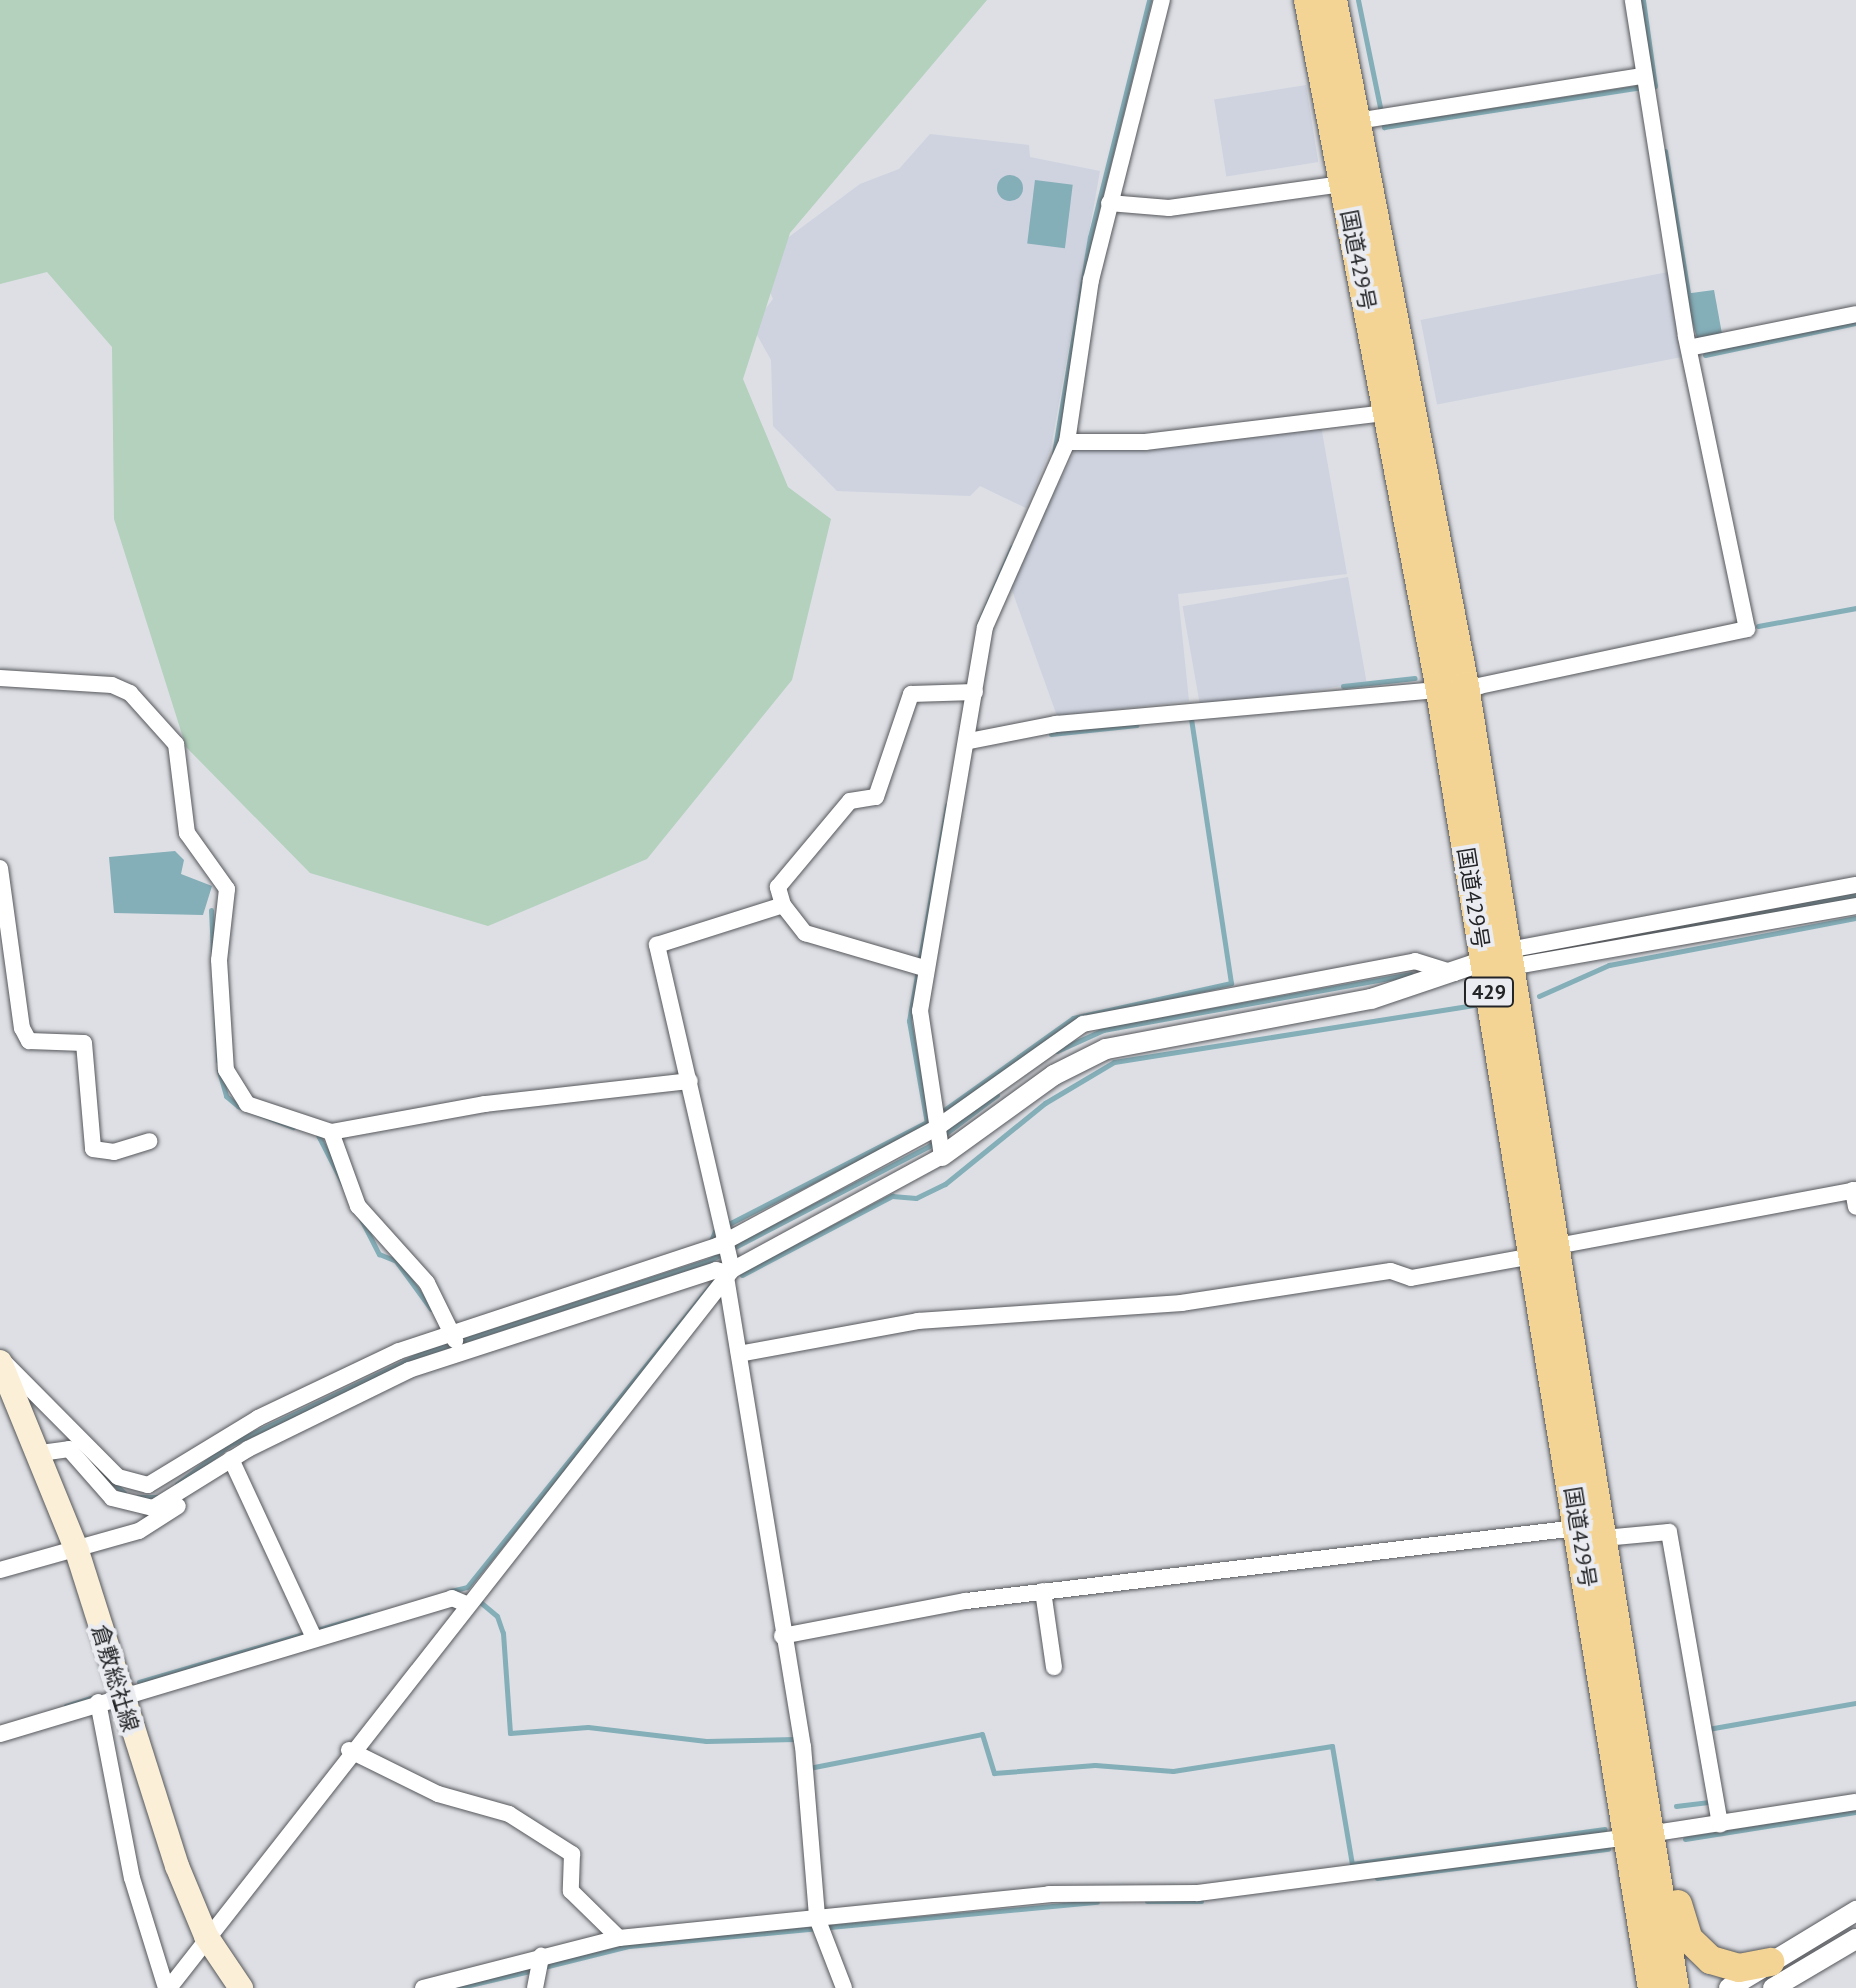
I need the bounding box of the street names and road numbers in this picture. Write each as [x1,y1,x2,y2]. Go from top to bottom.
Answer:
street label: 国道429号 [1335,207,1381,313]
street label: 国道429号 [1452,846,1494,950]
road number: 429 [1463,976,1515,1008]
street label: 国道429号 [1559,1485,1601,1589]
street label: 倉敷総社線 [86,1622,144,1734]

